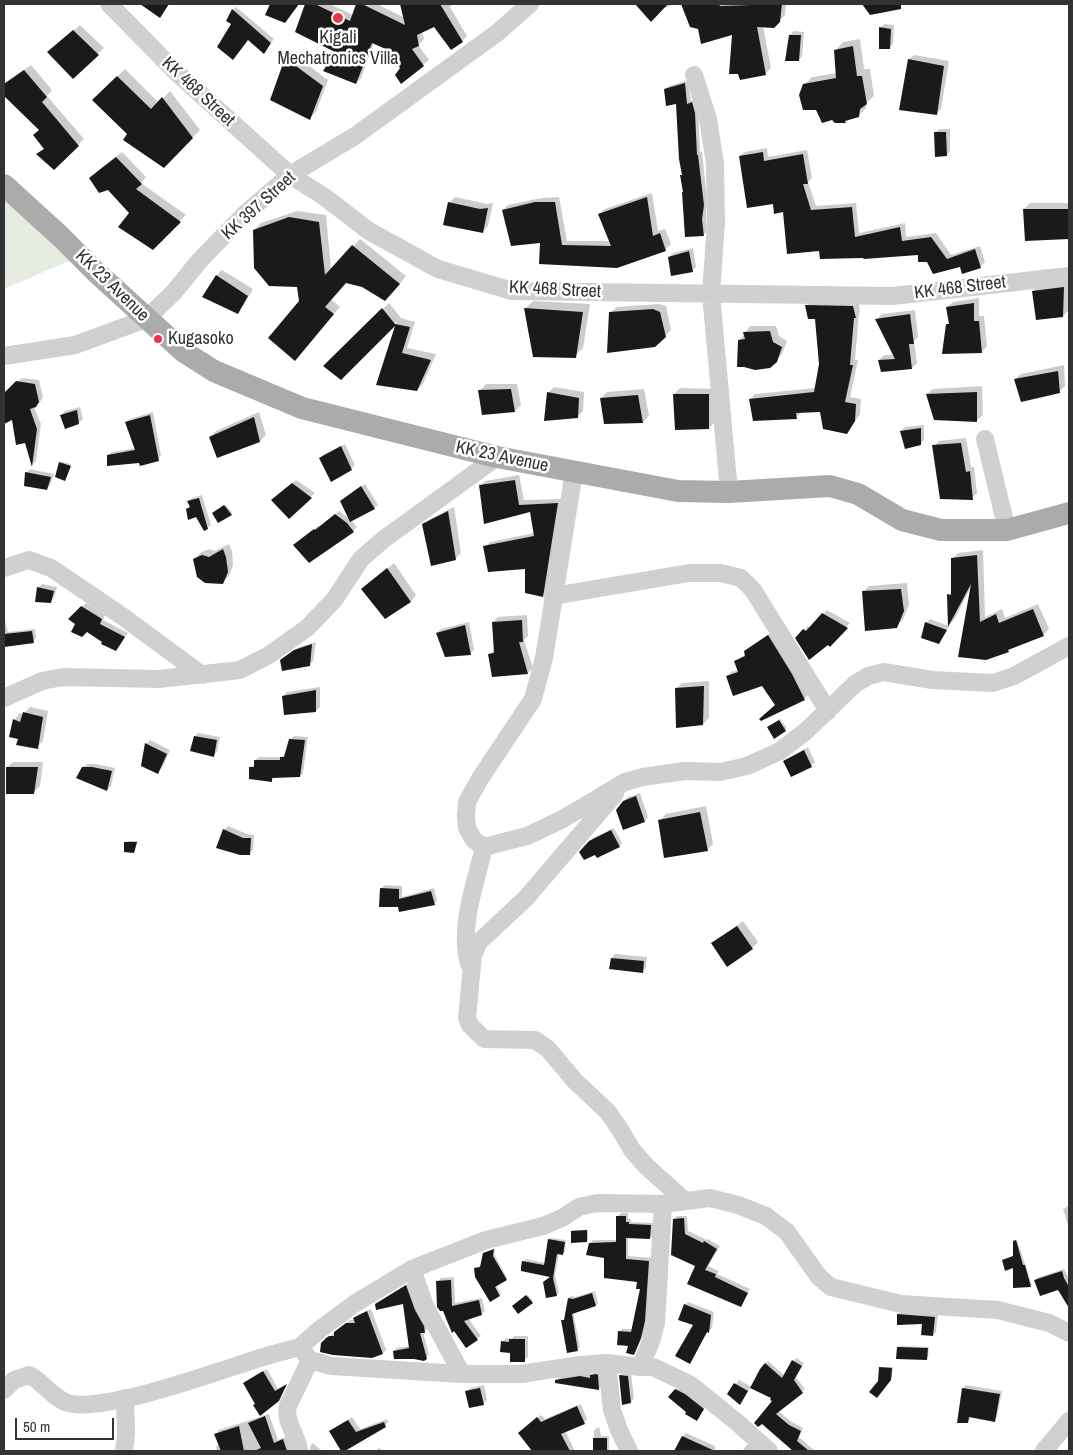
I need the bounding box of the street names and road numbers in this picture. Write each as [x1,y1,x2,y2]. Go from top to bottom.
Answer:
street label: KK 468 Street [157,53,239,131]
street label: KK 397 Street [218,167,300,245]
street label: KK 23 Avenue [71,246,153,326]
street label: KK 468 Street [913,272,1007,304]
street label: KK 468 Street [509,277,601,303]
street label: KK 23 Avenue [454,437,550,477]

